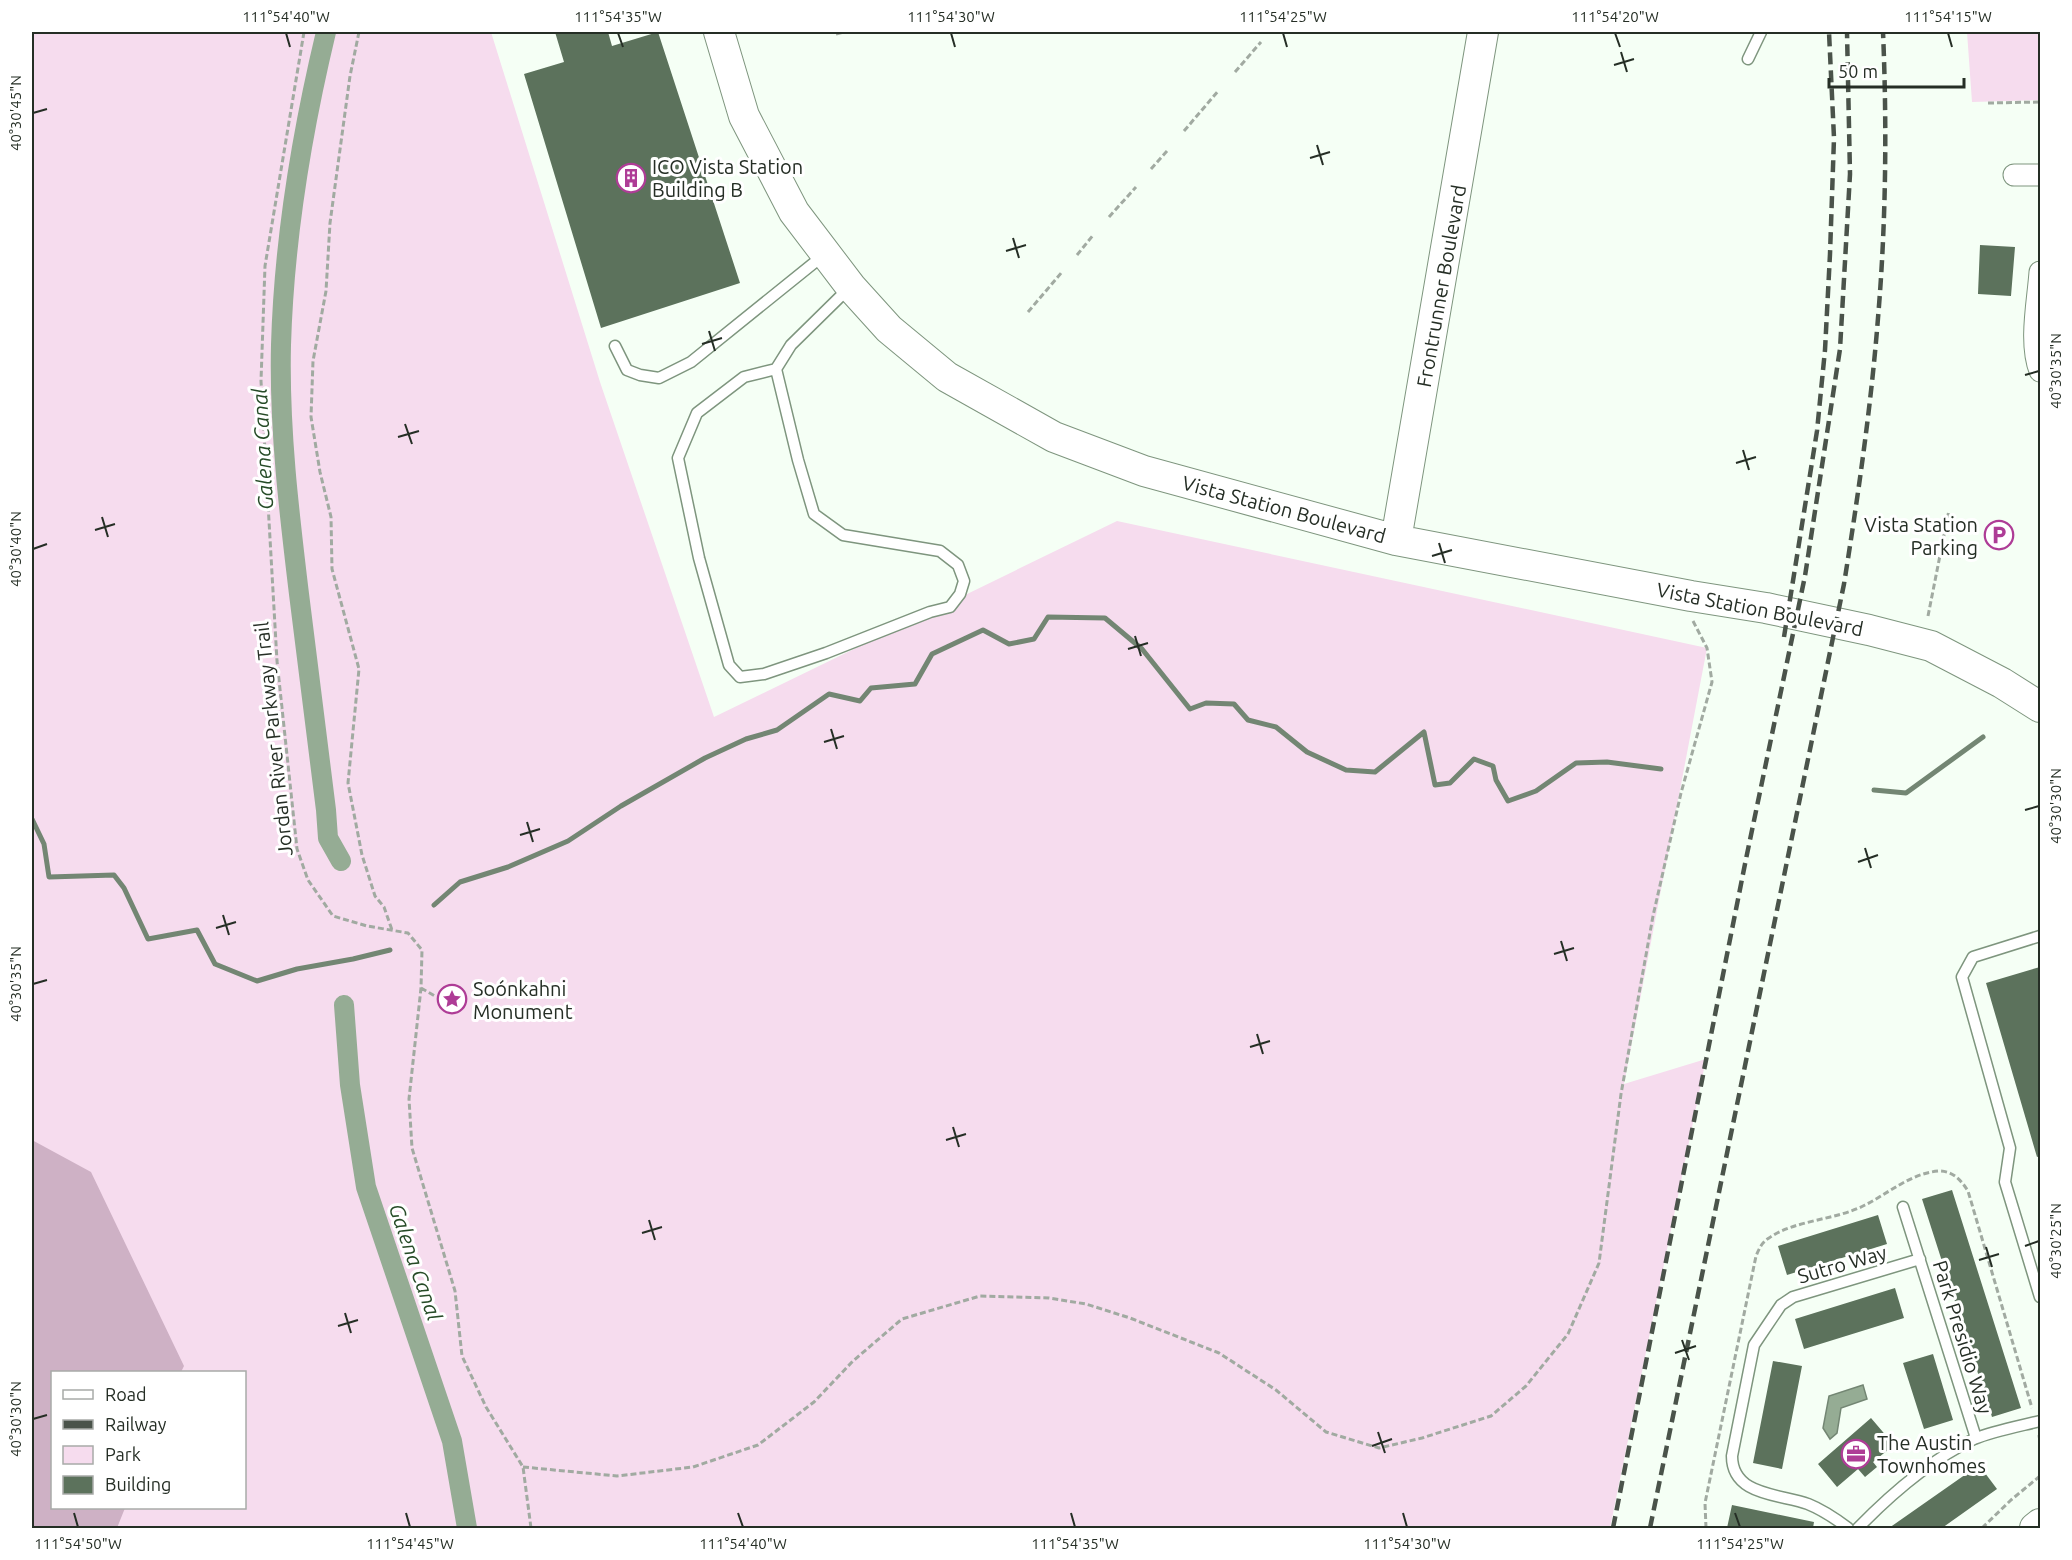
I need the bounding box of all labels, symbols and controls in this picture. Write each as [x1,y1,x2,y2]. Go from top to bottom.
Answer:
text: 111°54'40"W [242,8,330,25]
text: 111°54'35"W [574,8,662,25]
text: 111°54'30"W [907,8,995,25]
text: 111°54'25"W [1239,8,1327,25]
text: 111°54'20"W [1571,8,1659,25]
text: 111°54'15"W [1904,8,1992,25]
scale bar [1829,51,1964,89]
text: 50 m [1838,61,1878,81]
text: 40°30'45"N [7,75,24,151]
place label: ICO Vista Station Building B [652,155,803,201]
building icon: ICO Vista Station Building B [615,162,647,194]
street label: Frontrunner Boulevard [1412,183,1470,389]
text: 40°30'35"N [2047,333,2064,409]
water label: Galena Canal [247,387,277,511]
street label: Vista Station Boulevard [1180,471,1388,547]
text: 40°30'40"N [7,511,24,587]
place label: Vista Station Parking [1864,513,1978,559]
parking icon: Vista Station Parking [1983,519,2015,551]
street label: Vista Station Boulevard [1655,578,1865,640]
street label: Jordan River Parkway Trail [249,621,297,857]
text: 40°30'30"N [2047,768,2064,844]
text: 40°30'35"N [7,946,24,1022]
place label: Soónkahni Monument [473,977,573,1023]
place icon: Soónkahni Monument [436,983,468,1015]
water label: Galena Canal [385,1200,447,1324]
text: 40°30'25"N [2047,1203,2064,1279]
street label: Sutro Way [1795,1240,1890,1288]
street label: Park Presidio Way [1929,1257,1997,1417]
legend [51,1371,246,1509]
text: 40°30'30"N [7,1381,24,1457]
text: Road [105,1384,147,1404]
text: Railway [105,1414,167,1434]
place label: The Austin Townhomes [1877,1431,1986,1477]
office icon: The Austin Townhomes [1840,1438,1872,1470]
text: Park [105,1444,141,1464]
text: Building [105,1474,171,1494]
text: 111°54'50"W [34,1535,122,1552]
text: 111°54'45"W [366,1535,454,1552]
text: 111°54'40"W [699,1535,787,1552]
text: 111°54'35"W [1031,1535,1119,1552]
text: 111°54'30"W [1363,1535,1451,1552]
text: 111°54'25"W [1696,1535,1784,1552]

